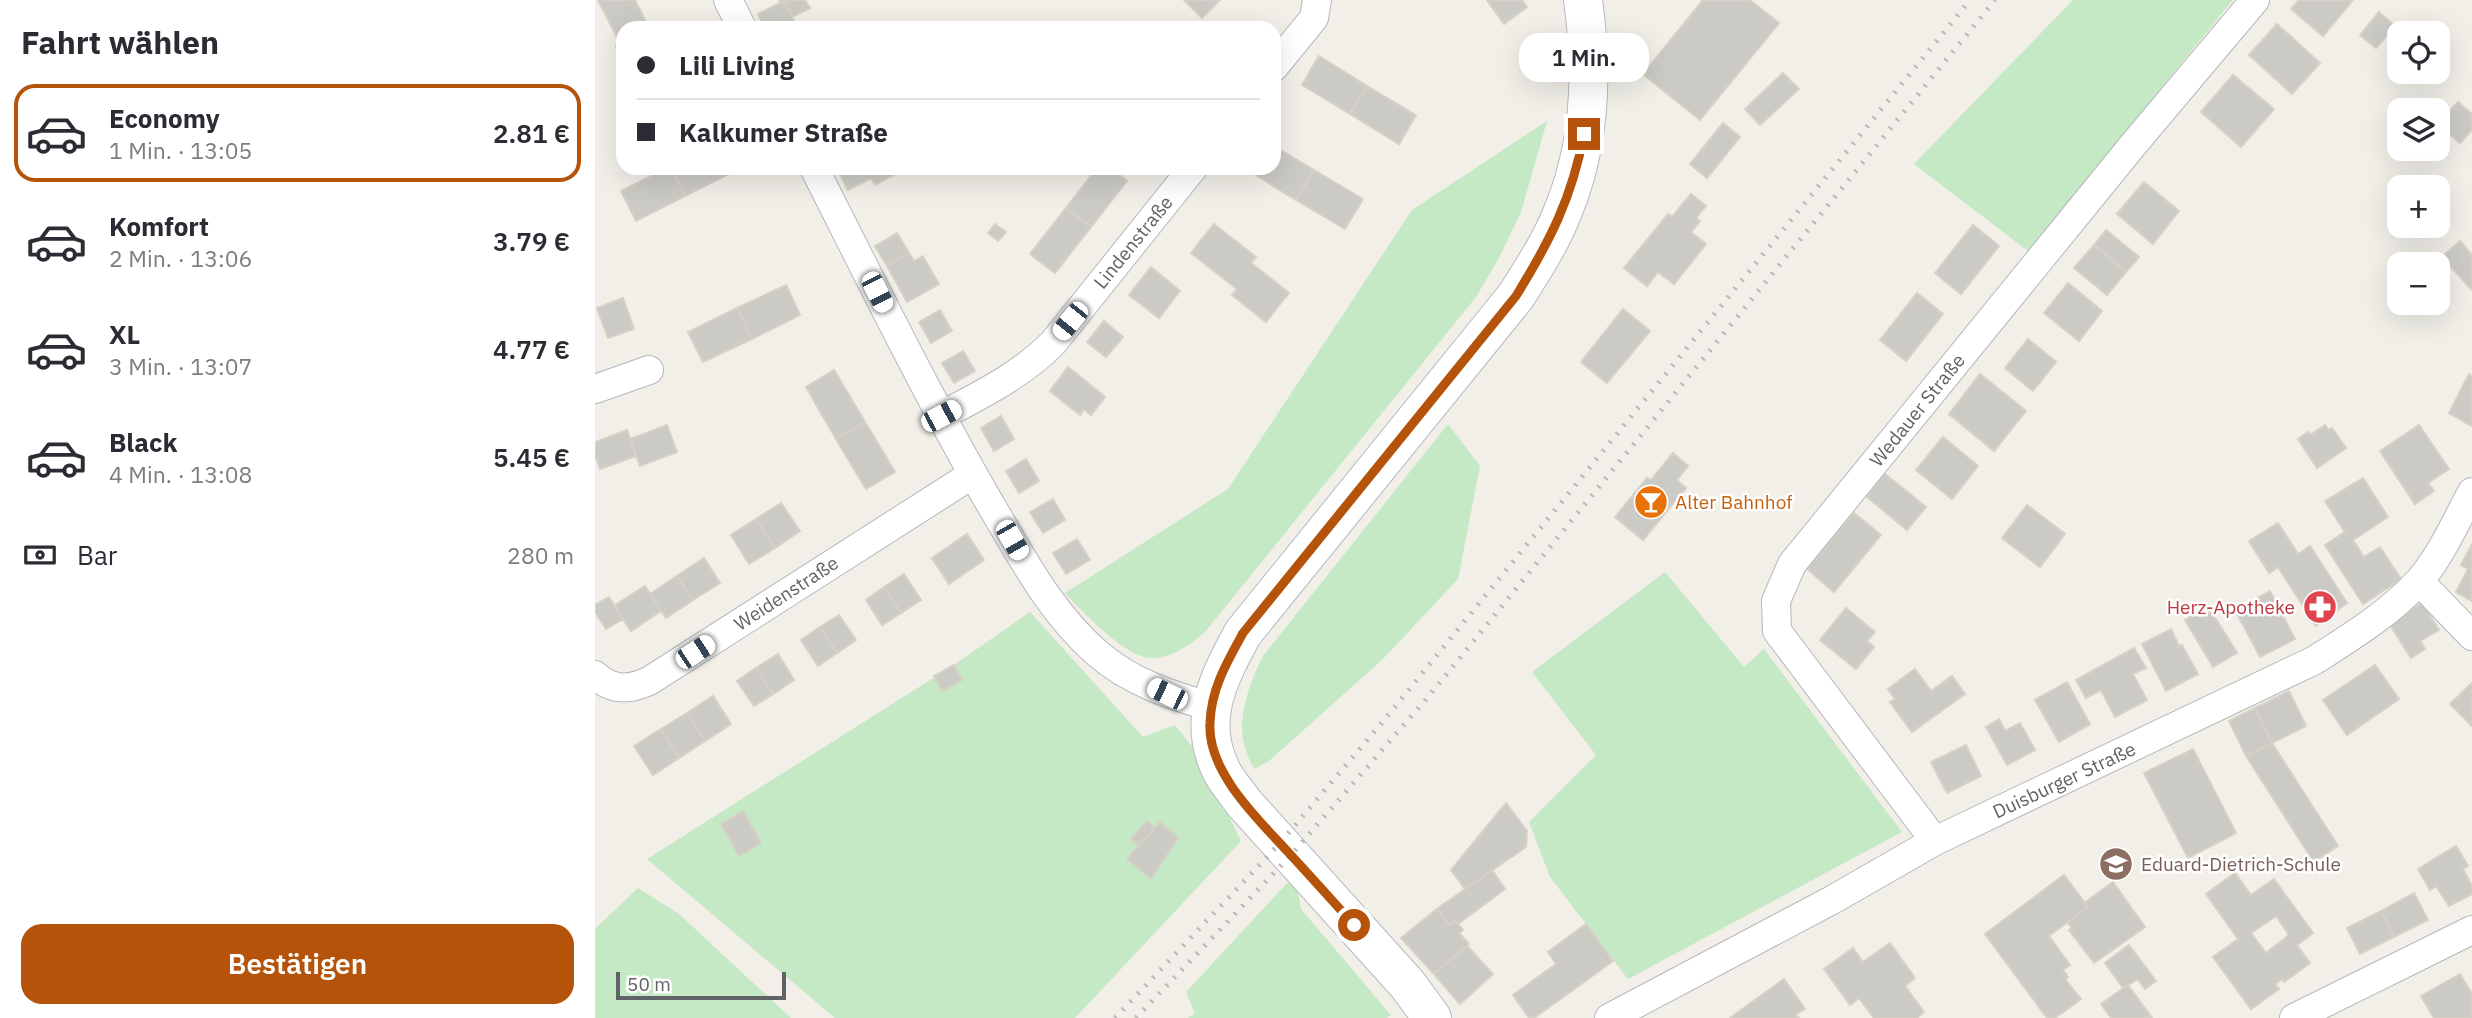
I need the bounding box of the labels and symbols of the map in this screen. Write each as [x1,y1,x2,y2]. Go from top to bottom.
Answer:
callout: 1 Min. [1519,32,1649,82]
route end [1568,118,1600,150]
street label: Lindenstraße [1088,191,1178,293]
car [859,269,896,315]
car [1049,298,1092,344]
street label: Wedauer Straße [1864,349,1970,471]
car [918,397,965,435]
bar icon: Alter Bahnhof [1632,483,1670,521]
place label: Alter Bahnhof [1675,490,1792,514]
car [993,517,1032,563]
street label: Weidenstraße [729,550,843,636]
pharmacy icon: Herz-Apotheke [2301,588,2339,626]
place label: Herz-Apotheke [2167,595,2295,619]
car [672,632,719,672]
car [1144,675,1191,713]
street label: Duisburger Straße [1989,736,2139,824]
school or university icon: Eduard-Dietrich-Schule [2097,845,2135,883]
place label: Eduard-Dietrich-Schule [2141,852,2341,876]
route start [1338,909,1370,941]
scale bar [616,969,786,1001]

